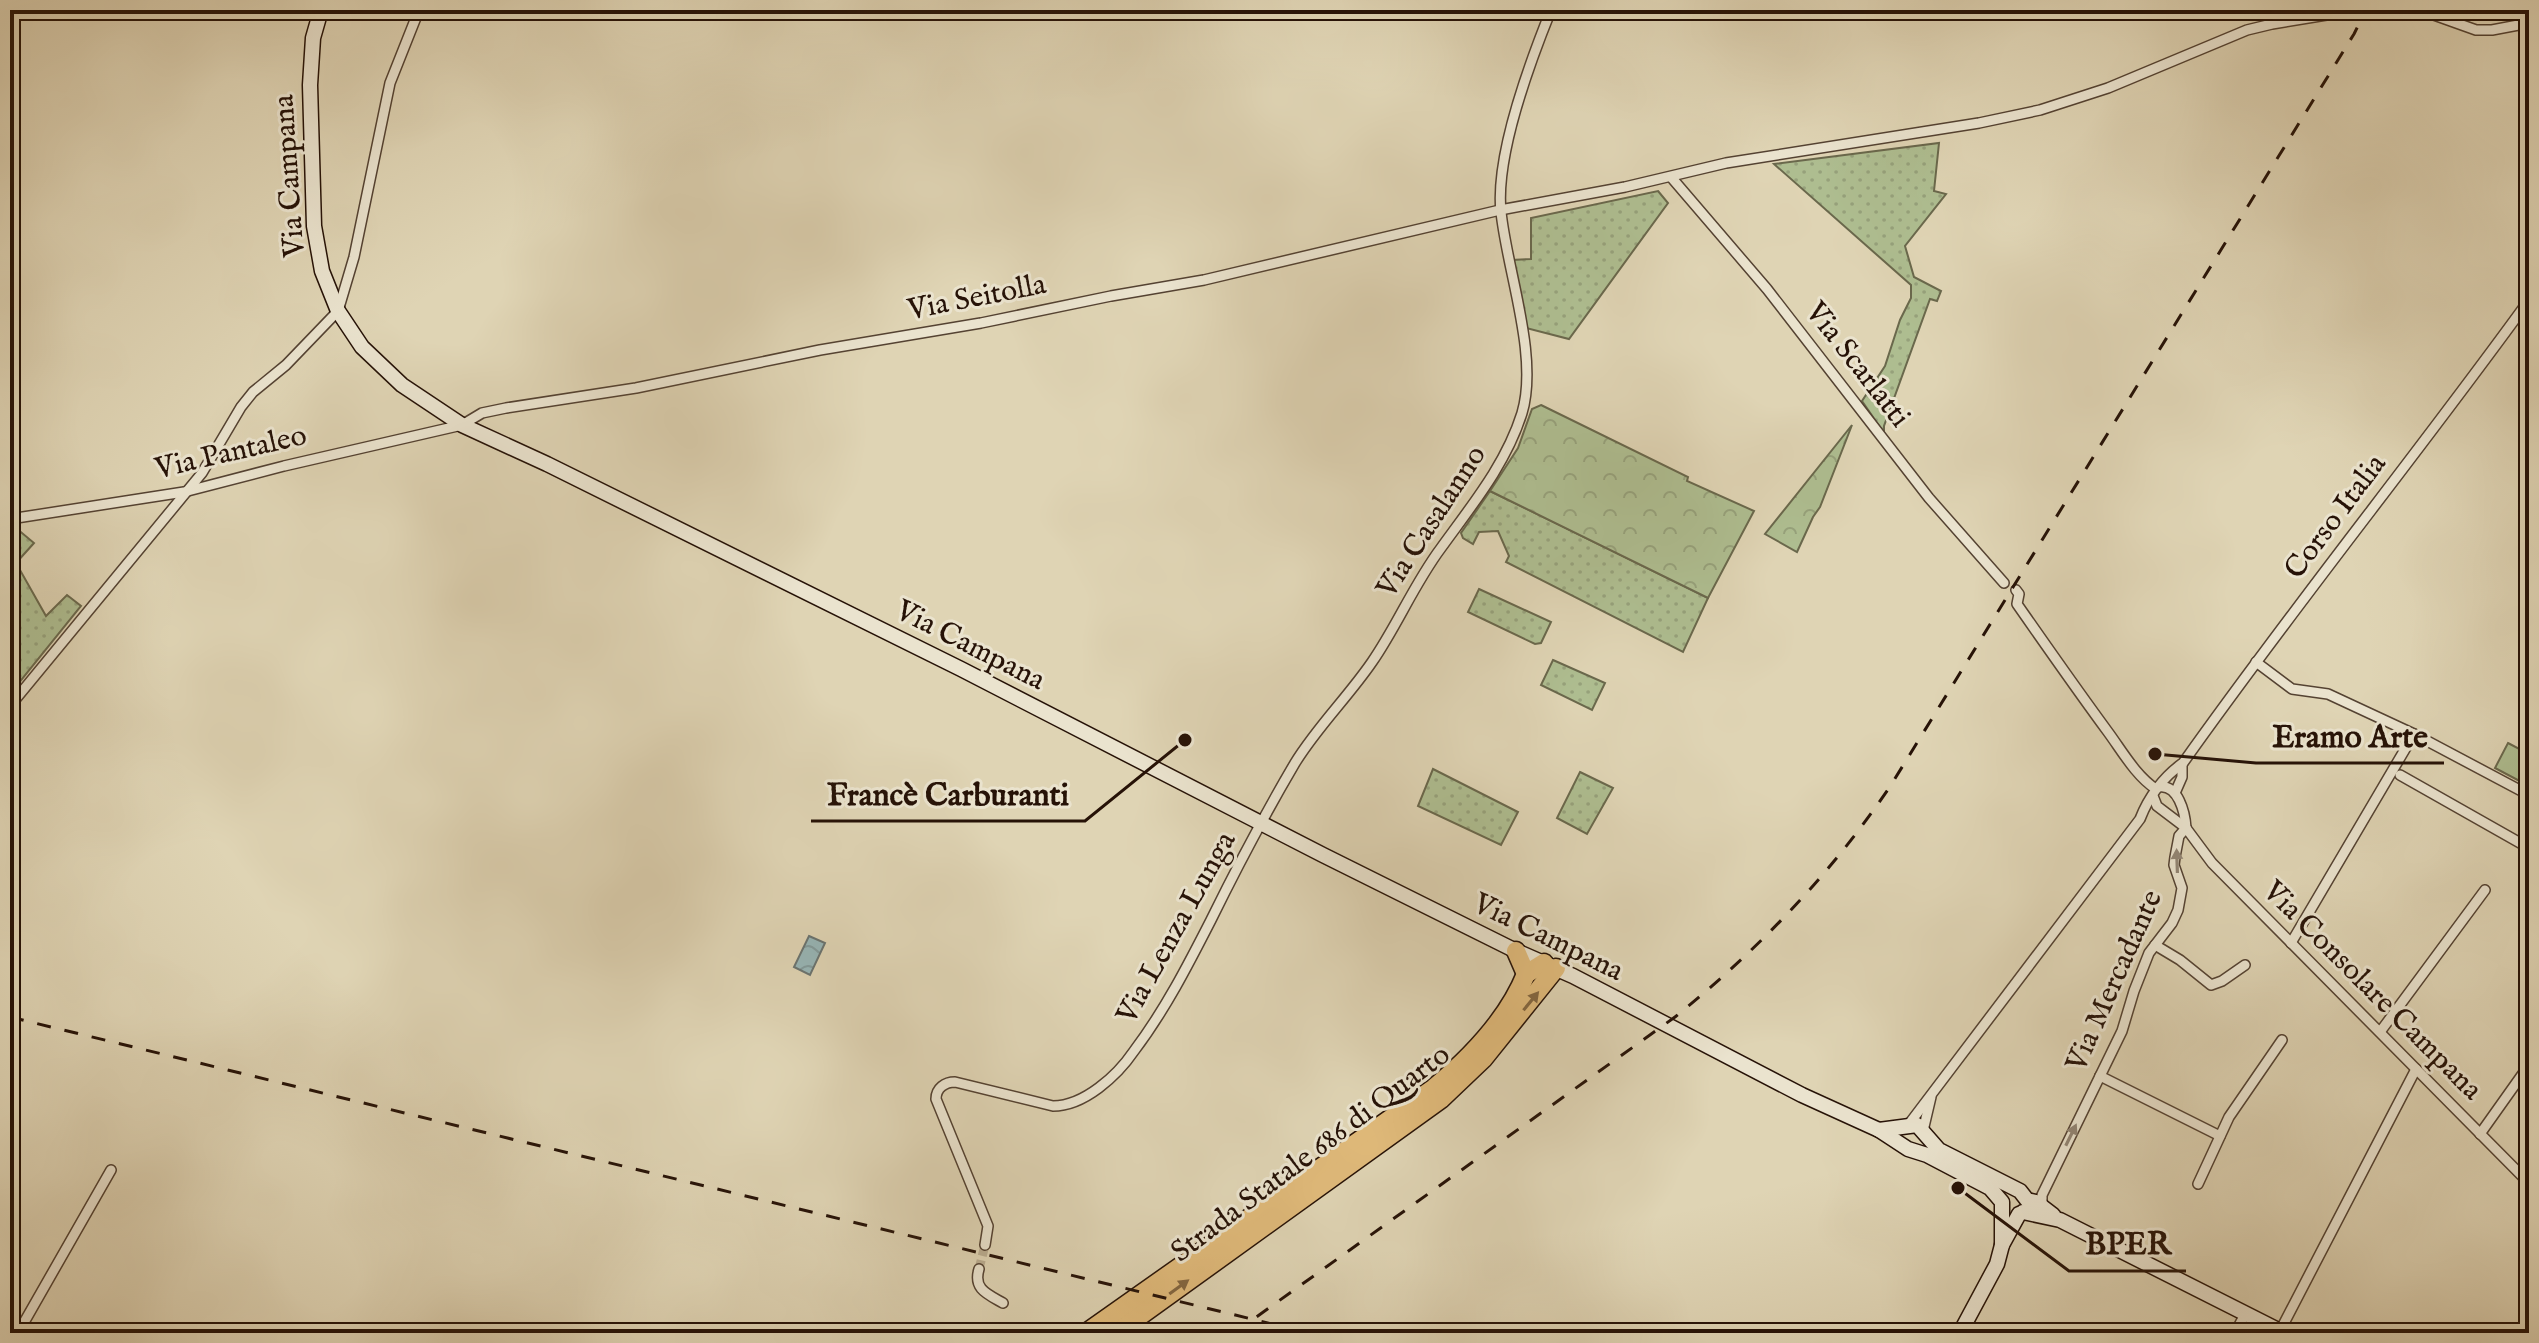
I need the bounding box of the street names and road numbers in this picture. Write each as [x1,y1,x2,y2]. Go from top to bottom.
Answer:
street label: Via Campana [265,93,315,260]
street label: Via Seitolla [904,266,1049,330]
street label: Via Scarlatti [1795,294,1918,435]
street label: Via Pantaleo [151,417,311,489]
street label: Via Casalanno [1368,439,1495,606]
street label: Corso Italia [2277,447,2395,587]
street label: Via Campana [888,592,1051,700]
street label: Via Lenza Lunga [1108,825,1246,1032]
street label: Via Consolare Campana [2253,872,2490,1109]
street label: Via Mercadante [2058,884,2172,1079]
street label: Via Campana [1466,885,1630,991]
street label: Strada Statale 686 di Quarto [1164,1036,1458,1272]

